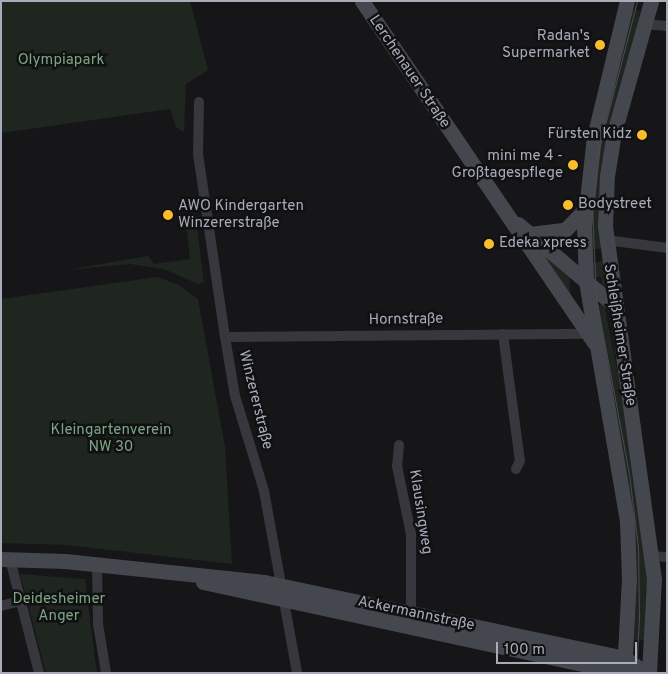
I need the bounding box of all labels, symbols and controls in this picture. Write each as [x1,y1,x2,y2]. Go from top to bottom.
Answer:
street label: Lerchenauer Straße [364,12,454,132]
place label: Radan's Supermarket [502,27,590,62]
marker: Radan's Supermarket [594,39,606,51]
park label: Olympiapark [18,52,104,70]
place label: Fürsten Kidz [548,126,632,144]
marker: Fürsten Kidz [636,129,648,141]
place label: mini me 4 - Großtagespflege [452,147,563,182]
marker: mini me 4 - Großtagespflege [567,159,579,171]
place label: Bodystreet [578,196,652,214]
place label: AWO Kindergarten Winzererstraße [178,197,304,232]
marker: Bodystreet [562,199,574,211]
marker: AWO Kindergarten Winzererstraße [162,209,174,221]
place label: Edeka xpress [499,235,587,253]
marker: Edeka xpress [483,238,495,250]
street label: Schleißheimer Straße [599,263,639,407]
street label: Hornstraße [368,310,444,330]
street label: Winzererstraße [234,349,276,451]
park label: Kleingartenverein NW 30 [51,421,171,456]
street label: Klausingweg [404,468,436,556]
park label: Deidesheimer Anger [13,590,105,625]
street label: Ackermannstraße [356,593,476,635]
scale bar [498,632,639,664]
text: 100 m [504,641,545,660]

